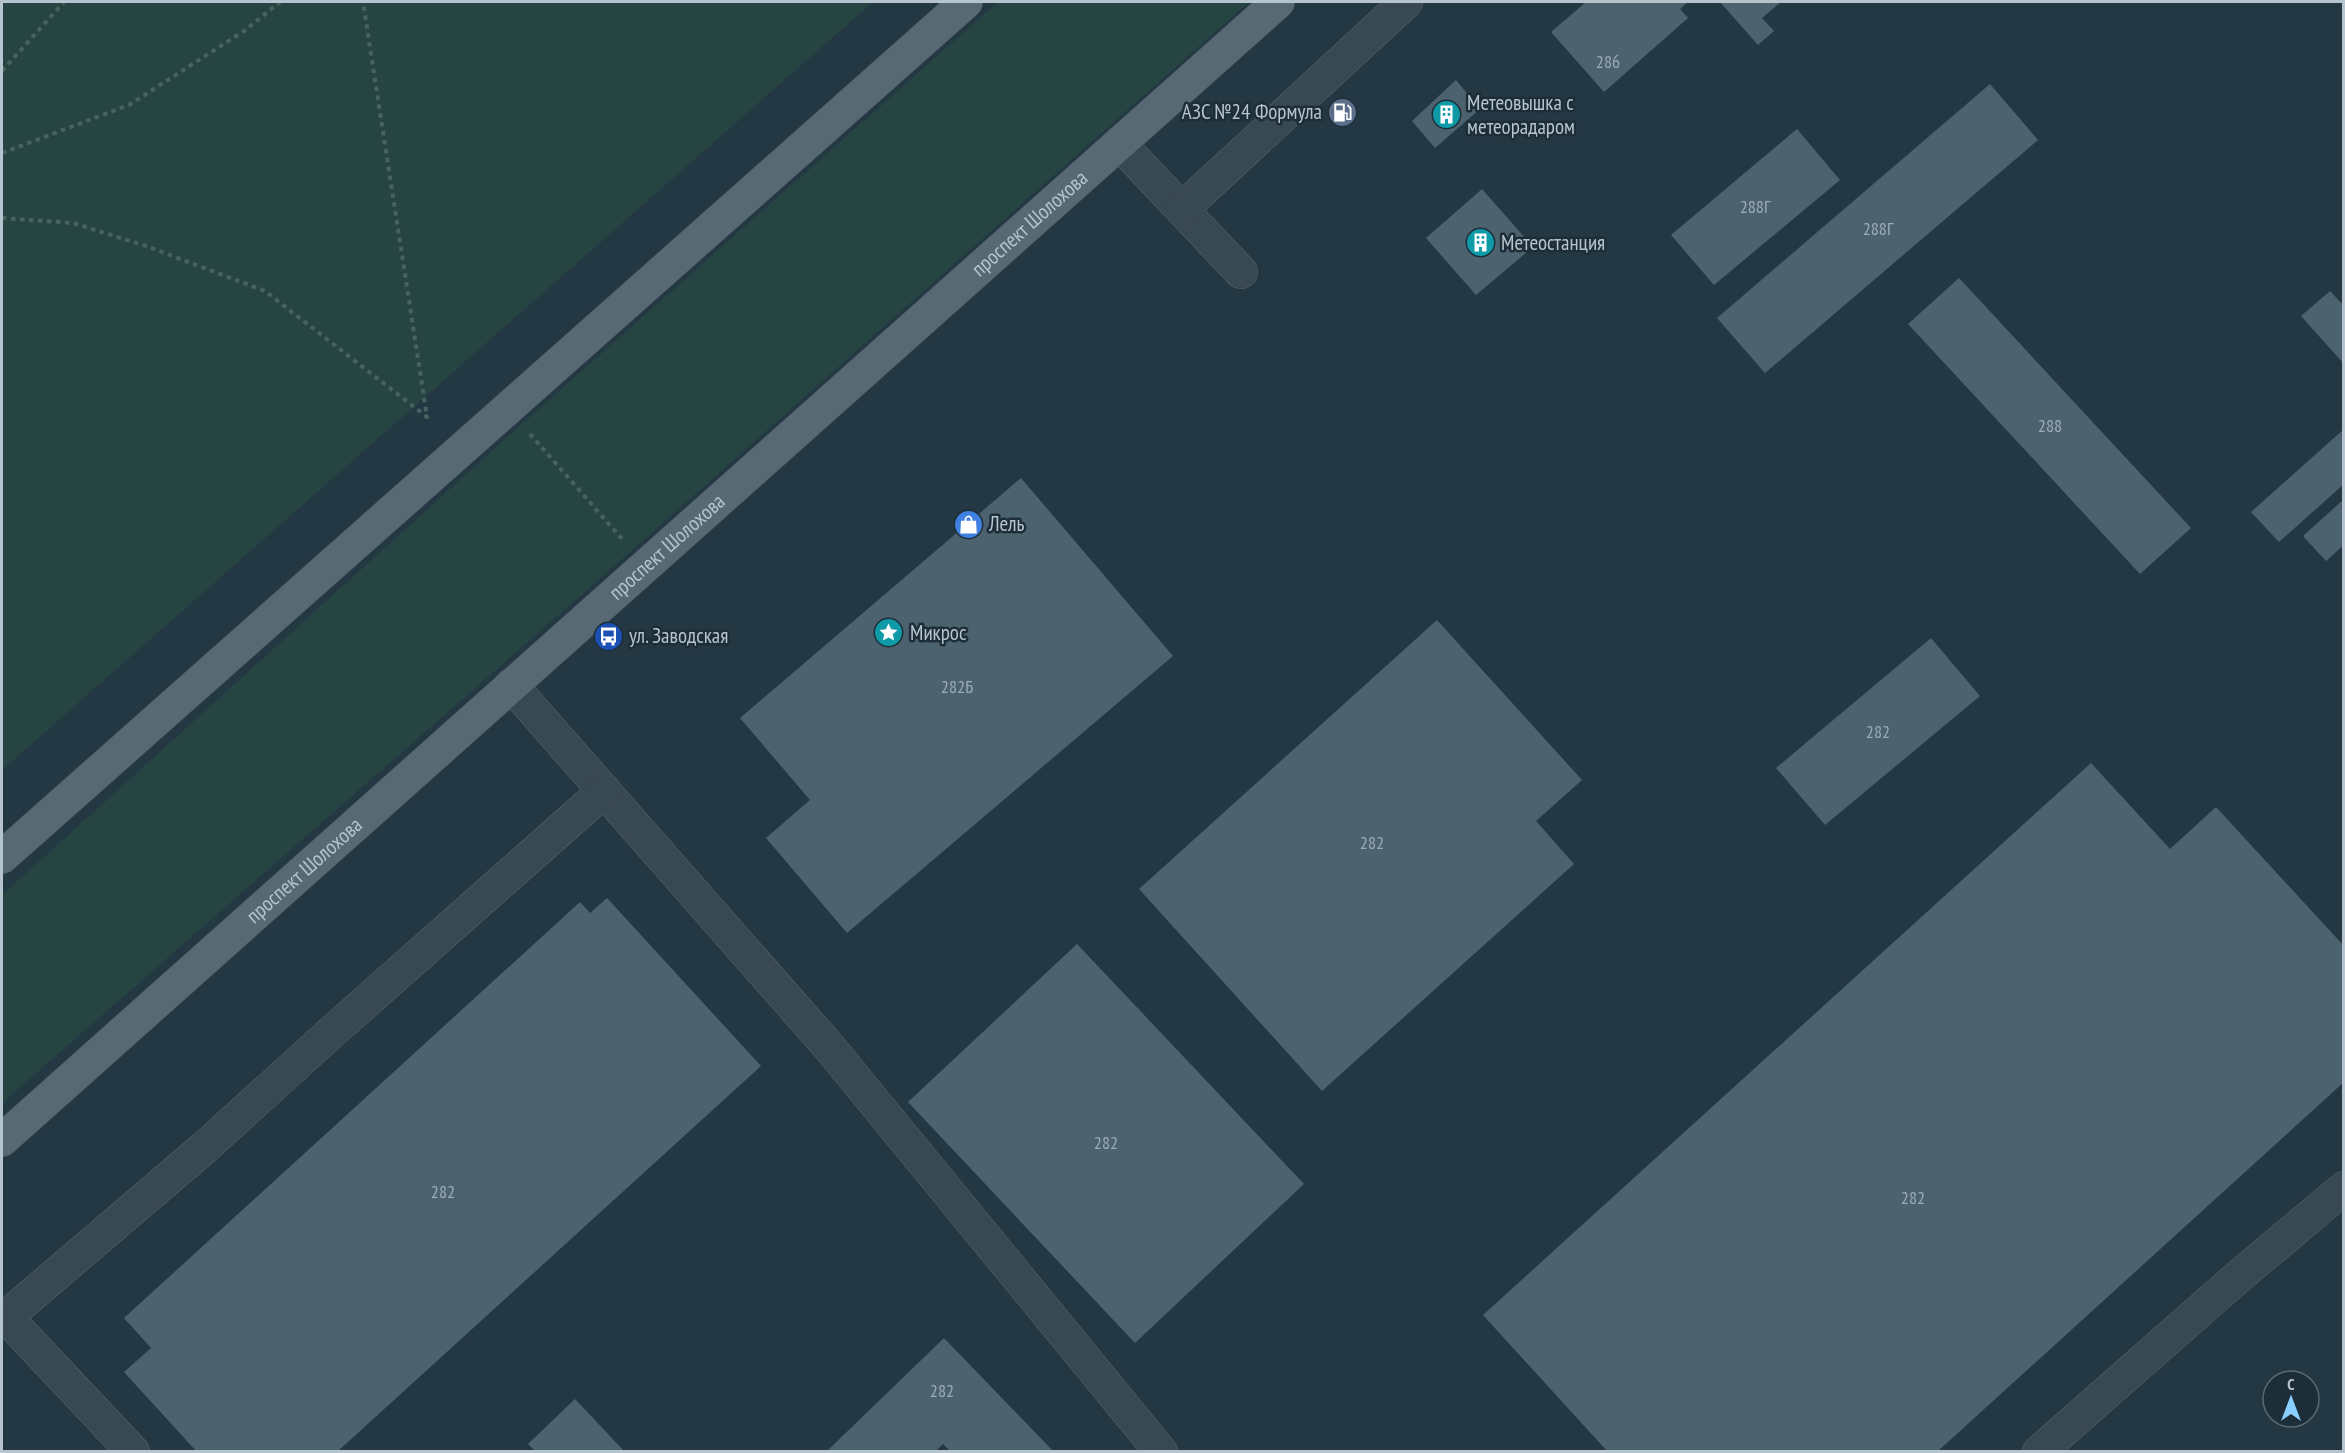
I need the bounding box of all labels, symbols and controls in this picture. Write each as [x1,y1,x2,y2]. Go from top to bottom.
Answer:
house number: 286 [1596,50,1620,73]
place label: Метеовышка с метеорадаром [1467,89,1575,140]
fuel station icon: АЗС №24 Формула [1327,96,1359,128]
place label: АЗС №24 Формула [1182,98,1322,125]
building icon: Метеовышка с метеорадаром [1430,99,1462,131]
street label: проспект Шолохова [966,164,1093,282]
house number: 288Г [1740,195,1771,218]
house number: 288Г [1863,217,1894,240]
building icon: Метеостанция [1464,227,1496,259]
place label: Метеостанция [1501,229,1605,256]
house number: 288 [2038,414,2062,437]
street label: проспект Шолохова [603,488,730,605]
shop icon: Лель [952,508,984,540]
place label: Лель [988,510,1024,537]
place icon: Микрос [873,617,905,649]
place label: Микрос [910,619,967,646]
bus stop icon: ул. Заводская [592,620,624,652]
place label: ул. Заводская [629,622,728,649]
house number: 282Б [941,675,973,698]
house number: 282 [1866,720,1890,743]
street label: проспект Шолохова [240,811,368,929]
house number: 282 [1360,831,1384,854]
house number: 282 [1094,1131,1118,1154]
house number: 282 [431,1180,455,1203]
house number: 282 [1901,1186,1925,1209]
north arrow [2261,1369,2321,1429]
text: С [2287,1374,2295,1394]
house number: 282 [930,1379,954,1402]

